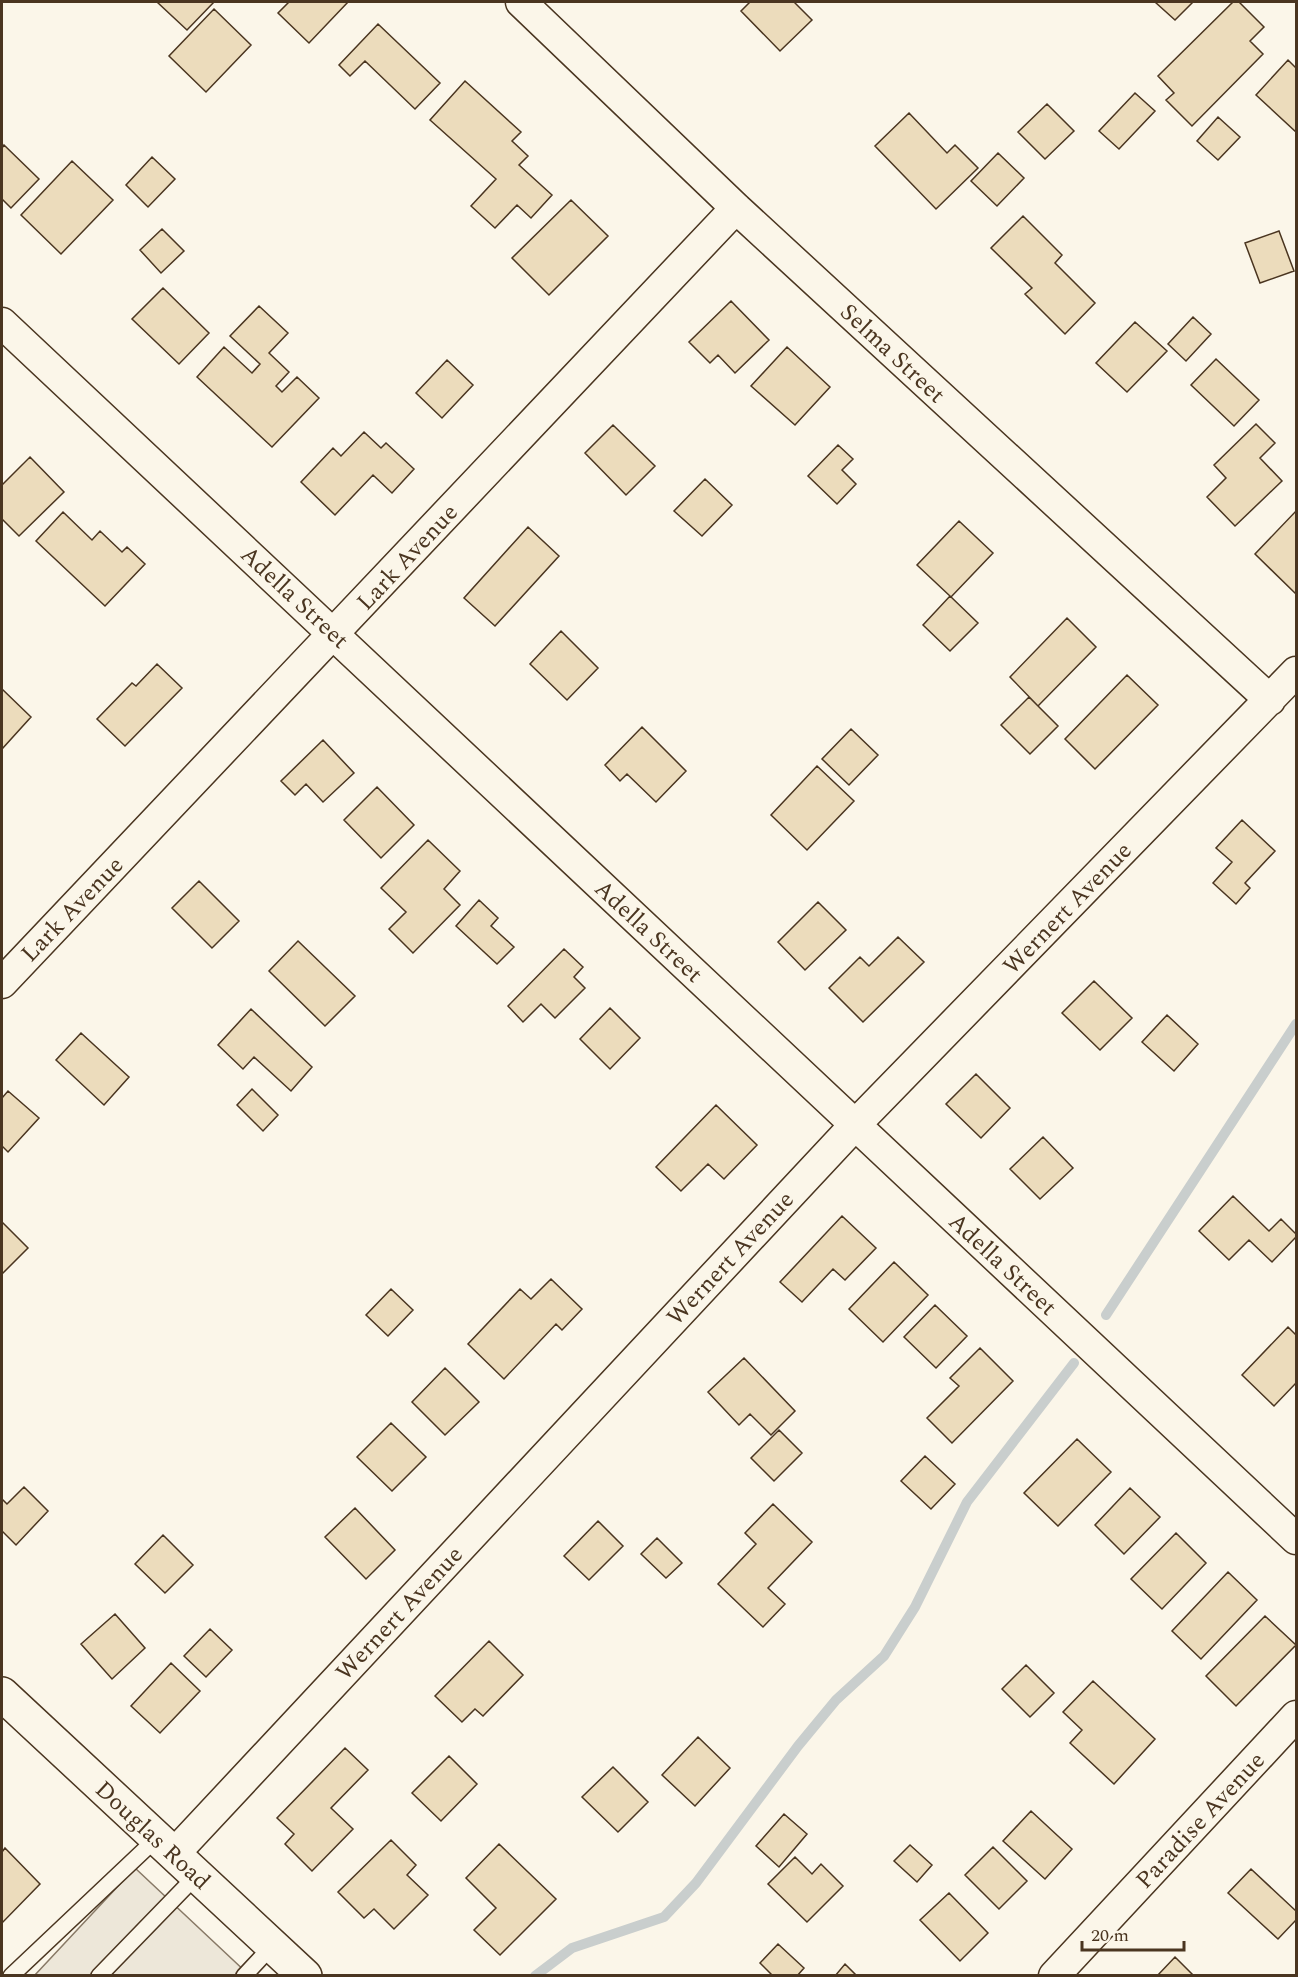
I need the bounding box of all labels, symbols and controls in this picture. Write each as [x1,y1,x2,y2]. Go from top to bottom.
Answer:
street label: Selma Street [831,295,953,412]
street label: Lark Avenue [349,496,467,619]
street label: Adella Street [232,538,357,658]
street label: Wernert Avenue [995,834,1141,983]
street label: Lark Avenue [13,849,133,971]
street label: Adella Street [586,872,711,992]
street label: Wernert Avenue [659,1183,803,1334]
street label: Adella Street [940,1205,1065,1325]
street label: Wernert Avenue [328,1538,472,1689]
street label: Paradise Avenue [1127,1744,1274,1897]
street label: Douglas Road [86,1772,218,1899]
scale bar [1082,1914,1184,1952]
text: 20 m [1091,1922,1129,1949]

